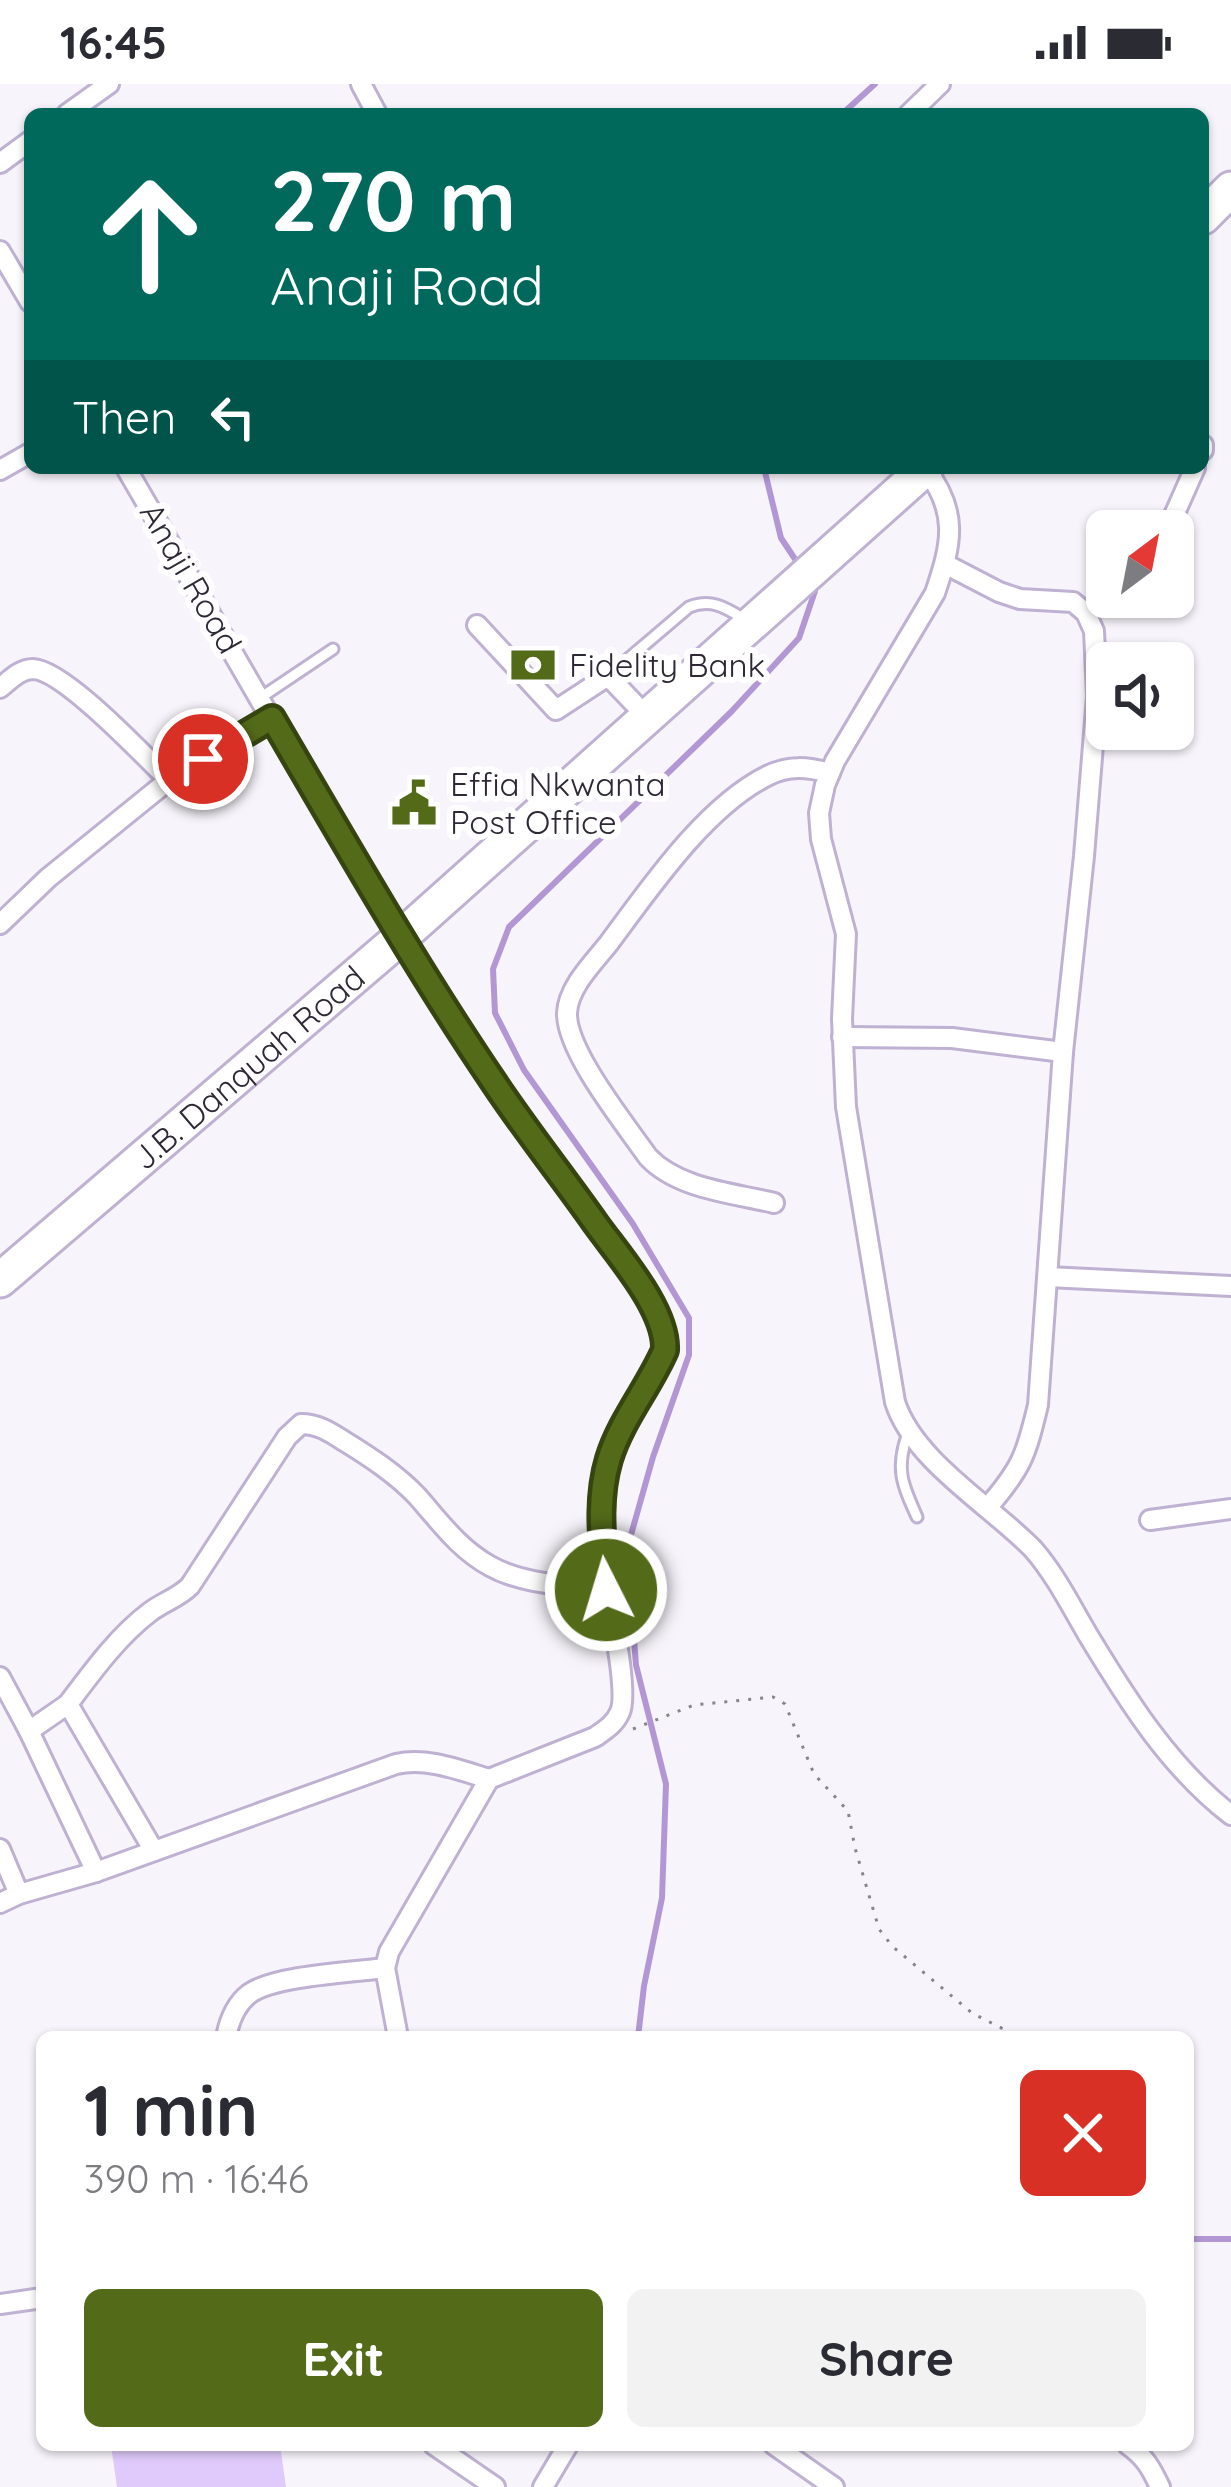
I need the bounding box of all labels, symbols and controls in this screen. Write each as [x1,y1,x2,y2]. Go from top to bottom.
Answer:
text: 16:45 [60,14,167,70]
text: 270 m [270,147,516,252]
icon: ahead [72,156,228,312]
text: Anaji Road [270,251,544,319]
icon: left [200,384,266,450]
text: Then [72,389,176,445]
street label: Anaji Road [132,495,251,660]
north arrow [1086,510,1194,618]
map controls [1086,510,1194,750]
bank icon: Fidelity Bank [508,640,558,690]
button: sound [1086,642,1194,750]
place label: Fidelity Bank [569,644,765,685]
pin [152,708,254,810]
icon: arrive [170,726,236,792]
place label: Effia Nkwanta Post Office [450,763,665,842]
public building icon: Effia Nkwanta Post Office [389,778,439,828]
street label: J.B. Danquah Road [124,956,373,1178]
position arrow [543,1527,669,1653]
text: 1 min [84,2064,258,2154]
button: close [1020,2070,1146,2196]
text: 390 m · 16:46 [84,2154,309,2203]
button: Exit [84,2289,603,2427]
button: Share [627,2289,1146,2427]

